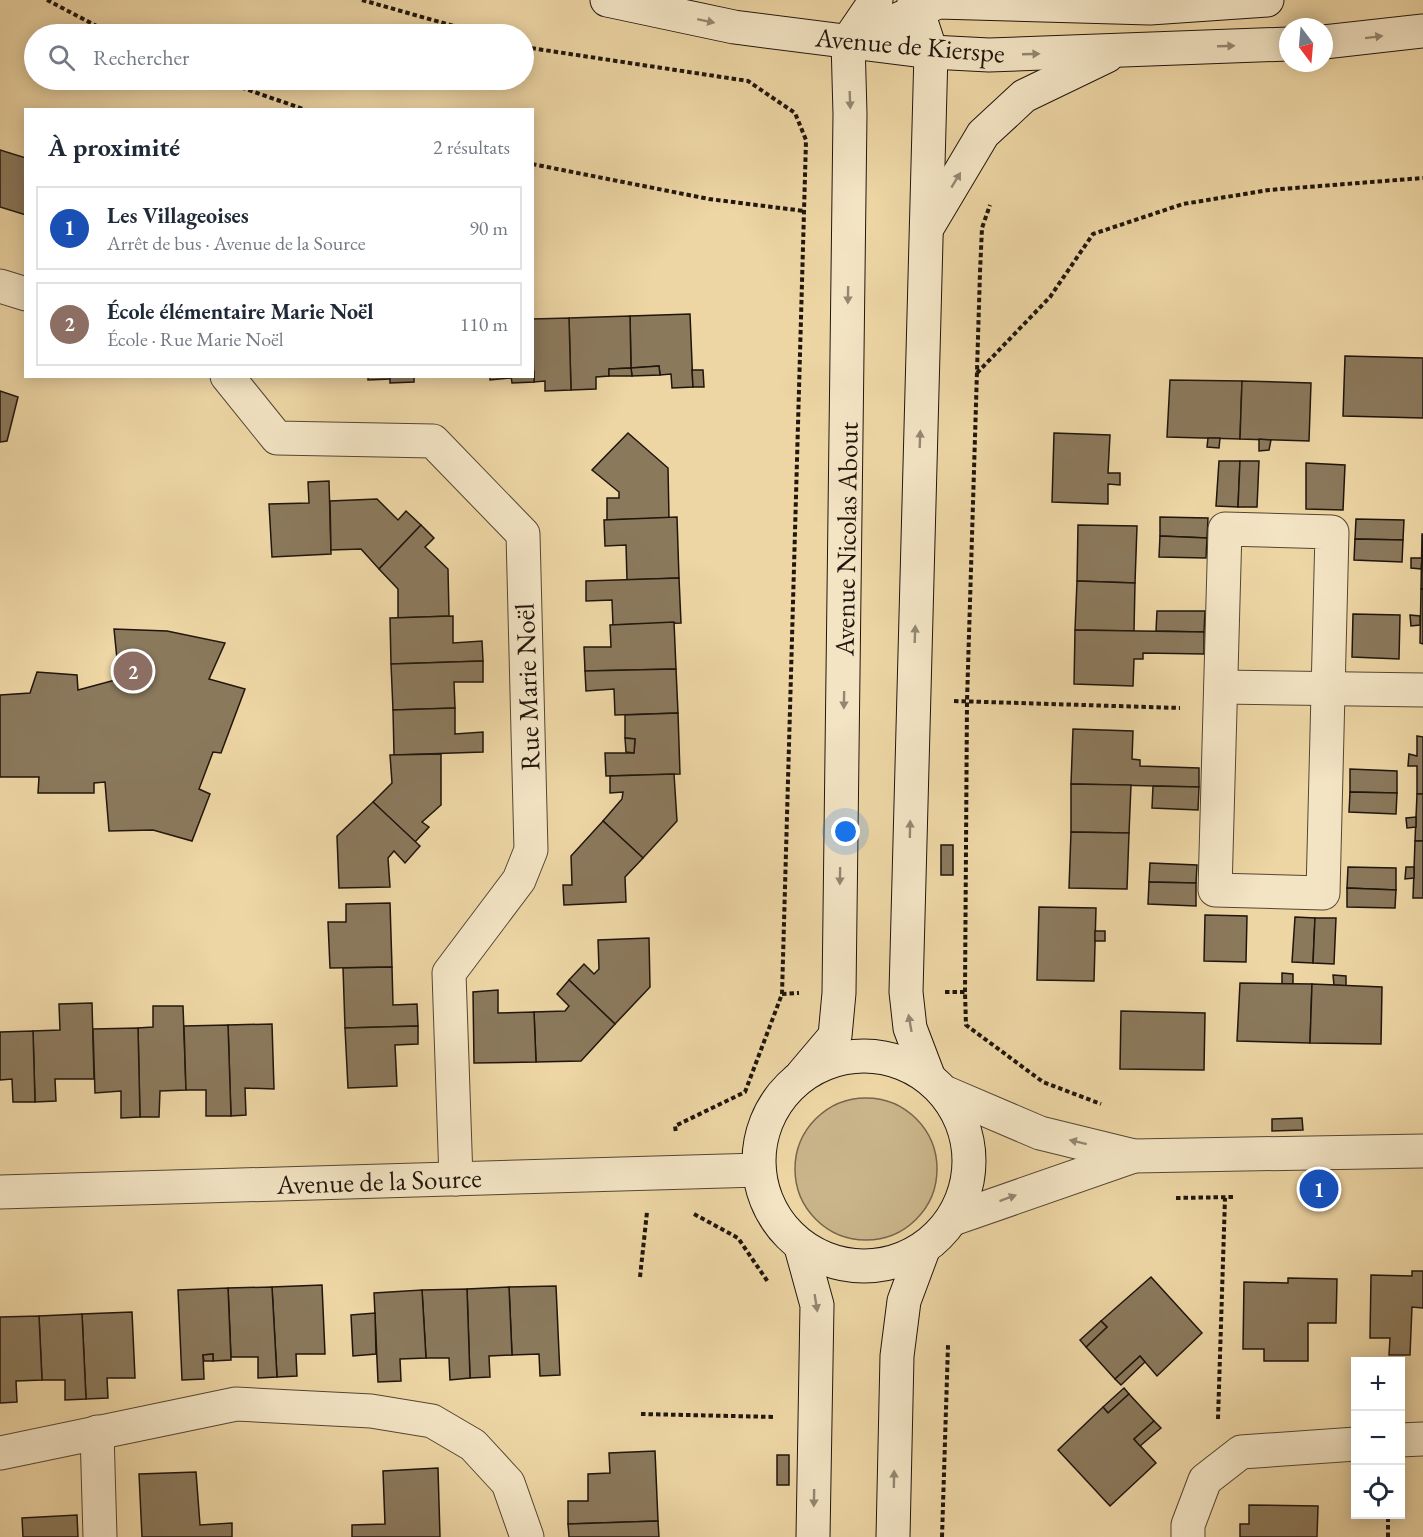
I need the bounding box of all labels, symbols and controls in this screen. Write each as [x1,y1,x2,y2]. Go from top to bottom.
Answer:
one-way arrow [696,17,715,26]
north arrow [1279,18,1333,72]
street label: Avenue de Kierspe [813,19,1006,71]
search box [24,24,534,90]
one-way arrow [1364,33,1383,42]
icon: search [45,41,78,74]
one-way arrow [1217,42,1236,51]
text: Rechercher [93,43,189,72]
one-way arrow [1022,49,1041,58]
one-way arrow [845,90,854,109]
text: À proximité [48,130,180,164]
text: 2 résultats [433,134,510,160]
one-way arrow [951,171,961,188]
text: Les Villageoises [107,201,249,230]
text: 1 [64,215,75,241]
text: 90 m [469,215,508,241]
text: Arrêt de bus · Avenue de la Source [107,230,366,256]
one-way arrow [844,285,853,304]
text: École élémentaire Marie Noël [107,297,374,326]
text: 2 [64,311,75,337]
text: 110 m [460,311,508,337]
text: École · Rue Marie Noël [107,326,284,352]
street label: Avenue Nicolas About [826,421,866,657]
one-way arrow [915,429,925,448]
street label: Rue Marie Noël [507,603,547,771]
one-way arrow [910,624,919,643]
pin: 2 [114,648,152,694]
one-way arrow [839,690,849,709]
your location [831,817,860,846]
one-way arrow [905,819,915,838]
one-way arrow [836,866,845,885]
one-way arrow [905,1013,914,1032]
one-way arrow [1068,1137,1087,1147]
street label: Avenue de la Source [275,1160,482,1202]
pin: 1 [1300,1166,1338,1212]
one-way arrow [999,1193,1017,1203]
one-way arrow [811,1294,820,1313]
map controls [1351,1357,1405,1519]
button: + [1351,1357,1405,1411]
button: − [1351,1411,1405,1465]
button: locate [1351,1465,1405,1519]
one-way arrow [890,1469,899,1488]
one-way arrow [809,1489,819,1508]

